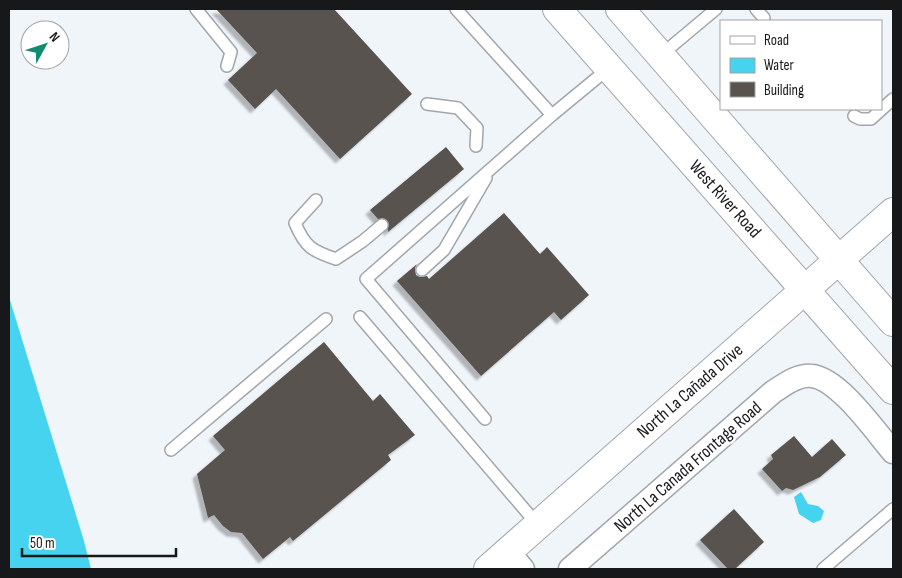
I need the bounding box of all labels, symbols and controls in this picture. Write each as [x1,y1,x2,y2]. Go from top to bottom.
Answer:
north arrow [20,20,70,70]
legend [720,20,882,110]
text: N [46,29,63,45]
text: Road [764,31,789,50]
text: Water [764,56,795,75]
text: Building [764,81,804,100]
street label: West River Road [685,156,765,242]
street label: North La Cañada Drive [633,339,747,443]
street label: North La Canada Frontage Road [610,397,766,537]
scale bar [22,526,176,558]
text: 50 m [30,534,55,553]

